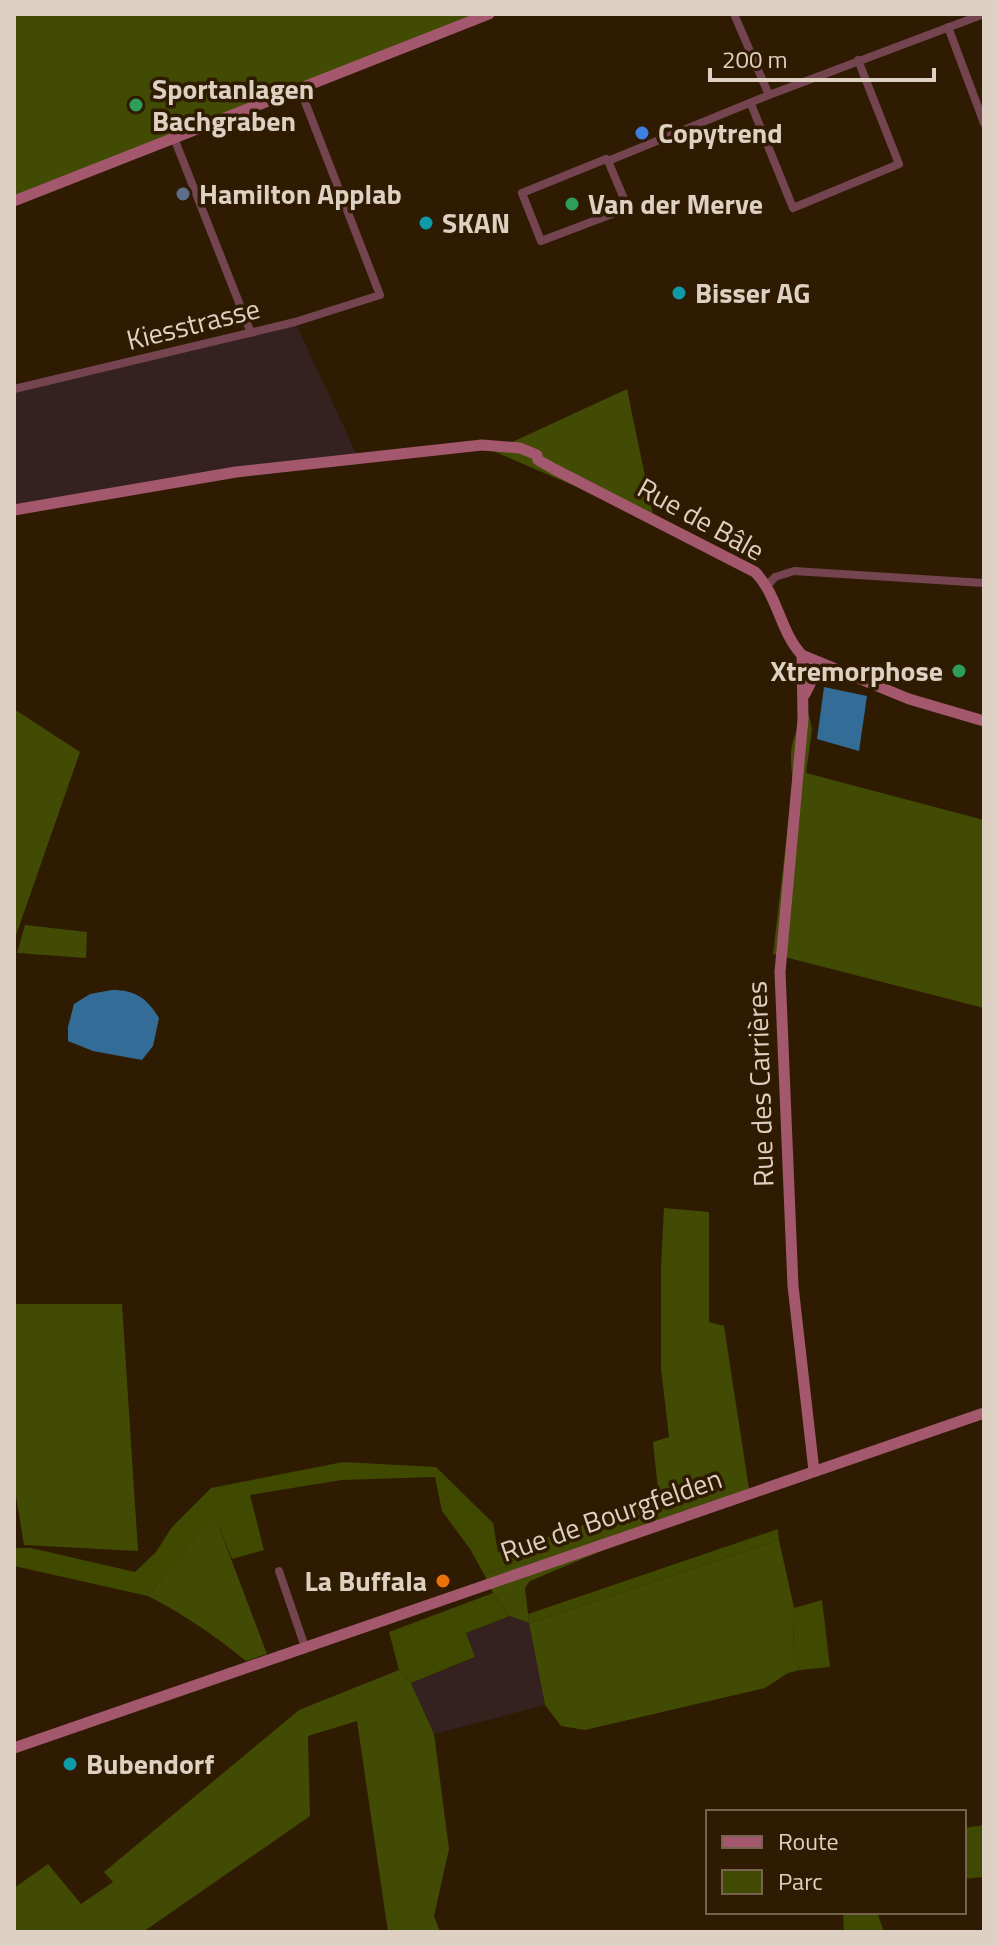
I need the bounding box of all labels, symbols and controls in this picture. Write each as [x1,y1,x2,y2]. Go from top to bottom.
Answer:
scale bar [710,32,934,82]
text: 200 m [722,41,788,77]
place label: Sportanlagen Bachgraben [152,67,314,142]
marker: Sportanlagen Bachgraben [127,96,145,114]
place label: Copytrend [658,111,783,154]
marker: Copytrend [633,124,651,142]
place label: Hamilton Applab [199,172,402,215]
place label: Van der Merve [588,182,763,225]
marker: Hamilton Applab [174,185,192,203]
marker: Van der Merve [563,195,581,213]
place label: SKAN [442,201,510,244]
marker: SKAN [417,214,435,232]
place label: Bisser AG [695,271,810,314]
marker: Bisser AG [670,284,688,302]
street label: Kiesstrasse [122,286,264,361]
street label: Rue de Bâle [630,466,773,571]
place label: Xtremorphose [771,649,943,692]
marker: Xtremorphose [950,662,968,680]
street label: Rue des Carrières [734,980,785,1188]
street label: Rue de Bourgfelden [494,1456,727,1573]
place label: La Buffala [305,1559,427,1602]
marker: La Buffala [434,1572,452,1590]
place label: Bubendorf [86,1742,214,1785]
marker: Bubendorf [61,1755,79,1773]
legend [706,1810,966,1914]
text: Route [778,1823,839,1859]
text: Parc [778,1863,823,1899]

